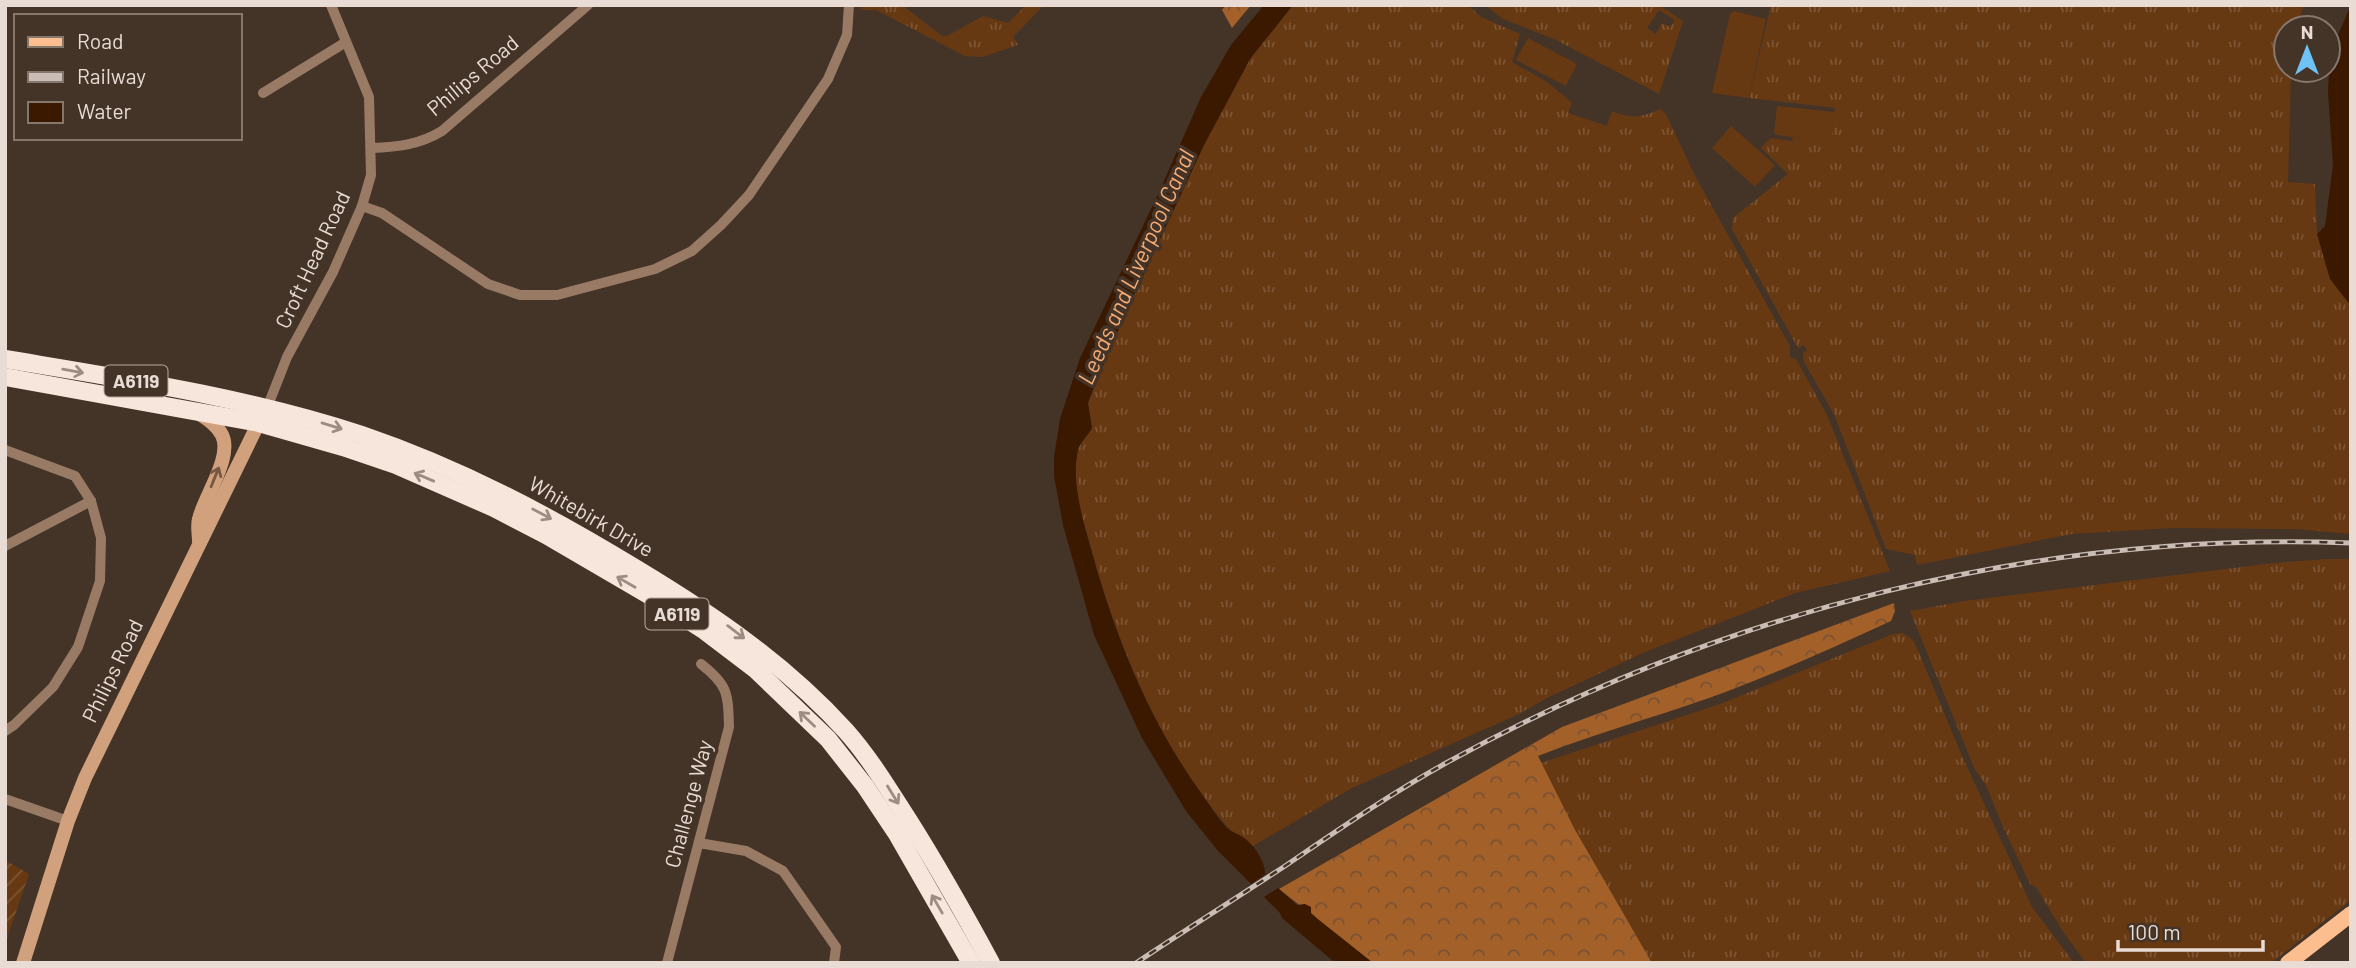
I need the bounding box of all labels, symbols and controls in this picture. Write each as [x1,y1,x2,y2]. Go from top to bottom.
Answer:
legend [14,14,242,140]
north arrow [2272,14,2342,84]
text: N [2301,20,2313,43]
text: Road [77,28,123,53]
street label: Philips Road [421,29,523,120]
text: Railway [77,63,146,88]
text: Water [77,98,132,123]
water label: Leeds and Liverpool Canal [1071,145,1200,388]
street label: Croft Head Road [269,187,354,332]
one-way arrow [61,364,83,378]
road number: A6119 [104,366,168,396]
one-way arrow [321,421,343,434]
one-way arrow [210,467,223,489]
one-way arrow [414,470,436,483]
street label: Whitebirk Drive [525,470,658,561]
one-way arrow [531,508,552,521]
one-way arrow [616,575,636,589]
road number: A6119 [646,598,708,629]
street label: Philips Road [76,615,147,726]
one-way arrow [726,625,744,640]
one-way arrow [798,710,815,727]
street label: Challenge Way [658,737,717,870]
one-way arrow [886,785,900,805]
one-way arrow [930,894,944,914]
scale bar [2118,908,2263,952]
text: 100 m [2128,919,2181,944]

